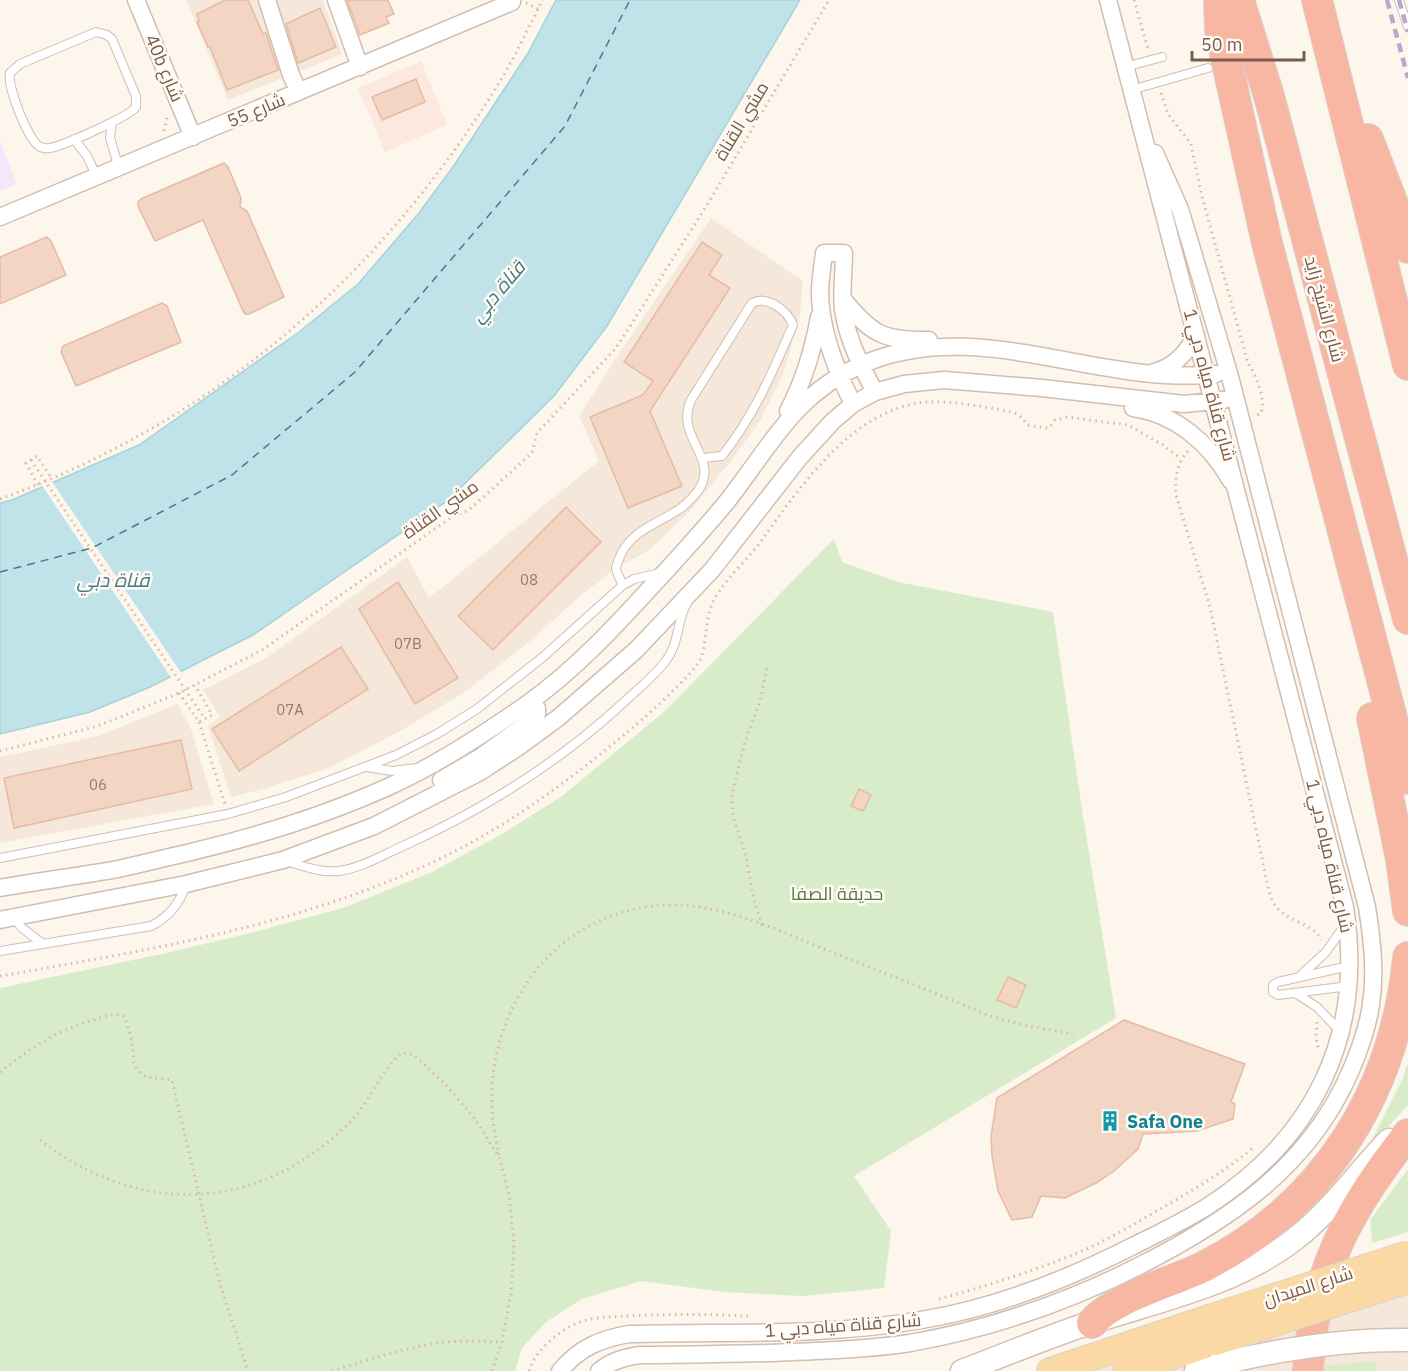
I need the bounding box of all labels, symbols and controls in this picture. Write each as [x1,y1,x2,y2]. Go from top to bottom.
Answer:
scale bar [1192,24,1304,62]
street label: 40b شارع [140,31,189,106]
text: 50 m [1201,33,1243,56]
street label: مشي القناة [709,77,775,166]
street label: شارع 55 [224,88,289,133]
water label: قناة دبي [463,253,534,330]
street label: شارع الشيخ زايد [1299,253,1350,365]
street label: شارع قناة مياه دبي 1 [1176,306,1241,464]
street label: مشي القناة [397,474,484,545]
water label: قناة دبي [77,566,151,596]
house number: 08 [520,570,538,589]
house number: 07B [394,634,422,653]
house number: 07A [276,700,304,719]
house number: 06 [89,775,107,794]
street label: شارع قناة مياه دبي 1 [1298,777,1359,936]
park label: حديقة الصفا [791,882,883,905]
building icon: Safa One [1098,1109,1122,1133]
place label: Safa One [1127,1110,1203,1133]
street label: شارع الميدان [1260,1261,1356,1312]
street label: شارع قناة مياه دبي 1 [764,1308,922,1345]

